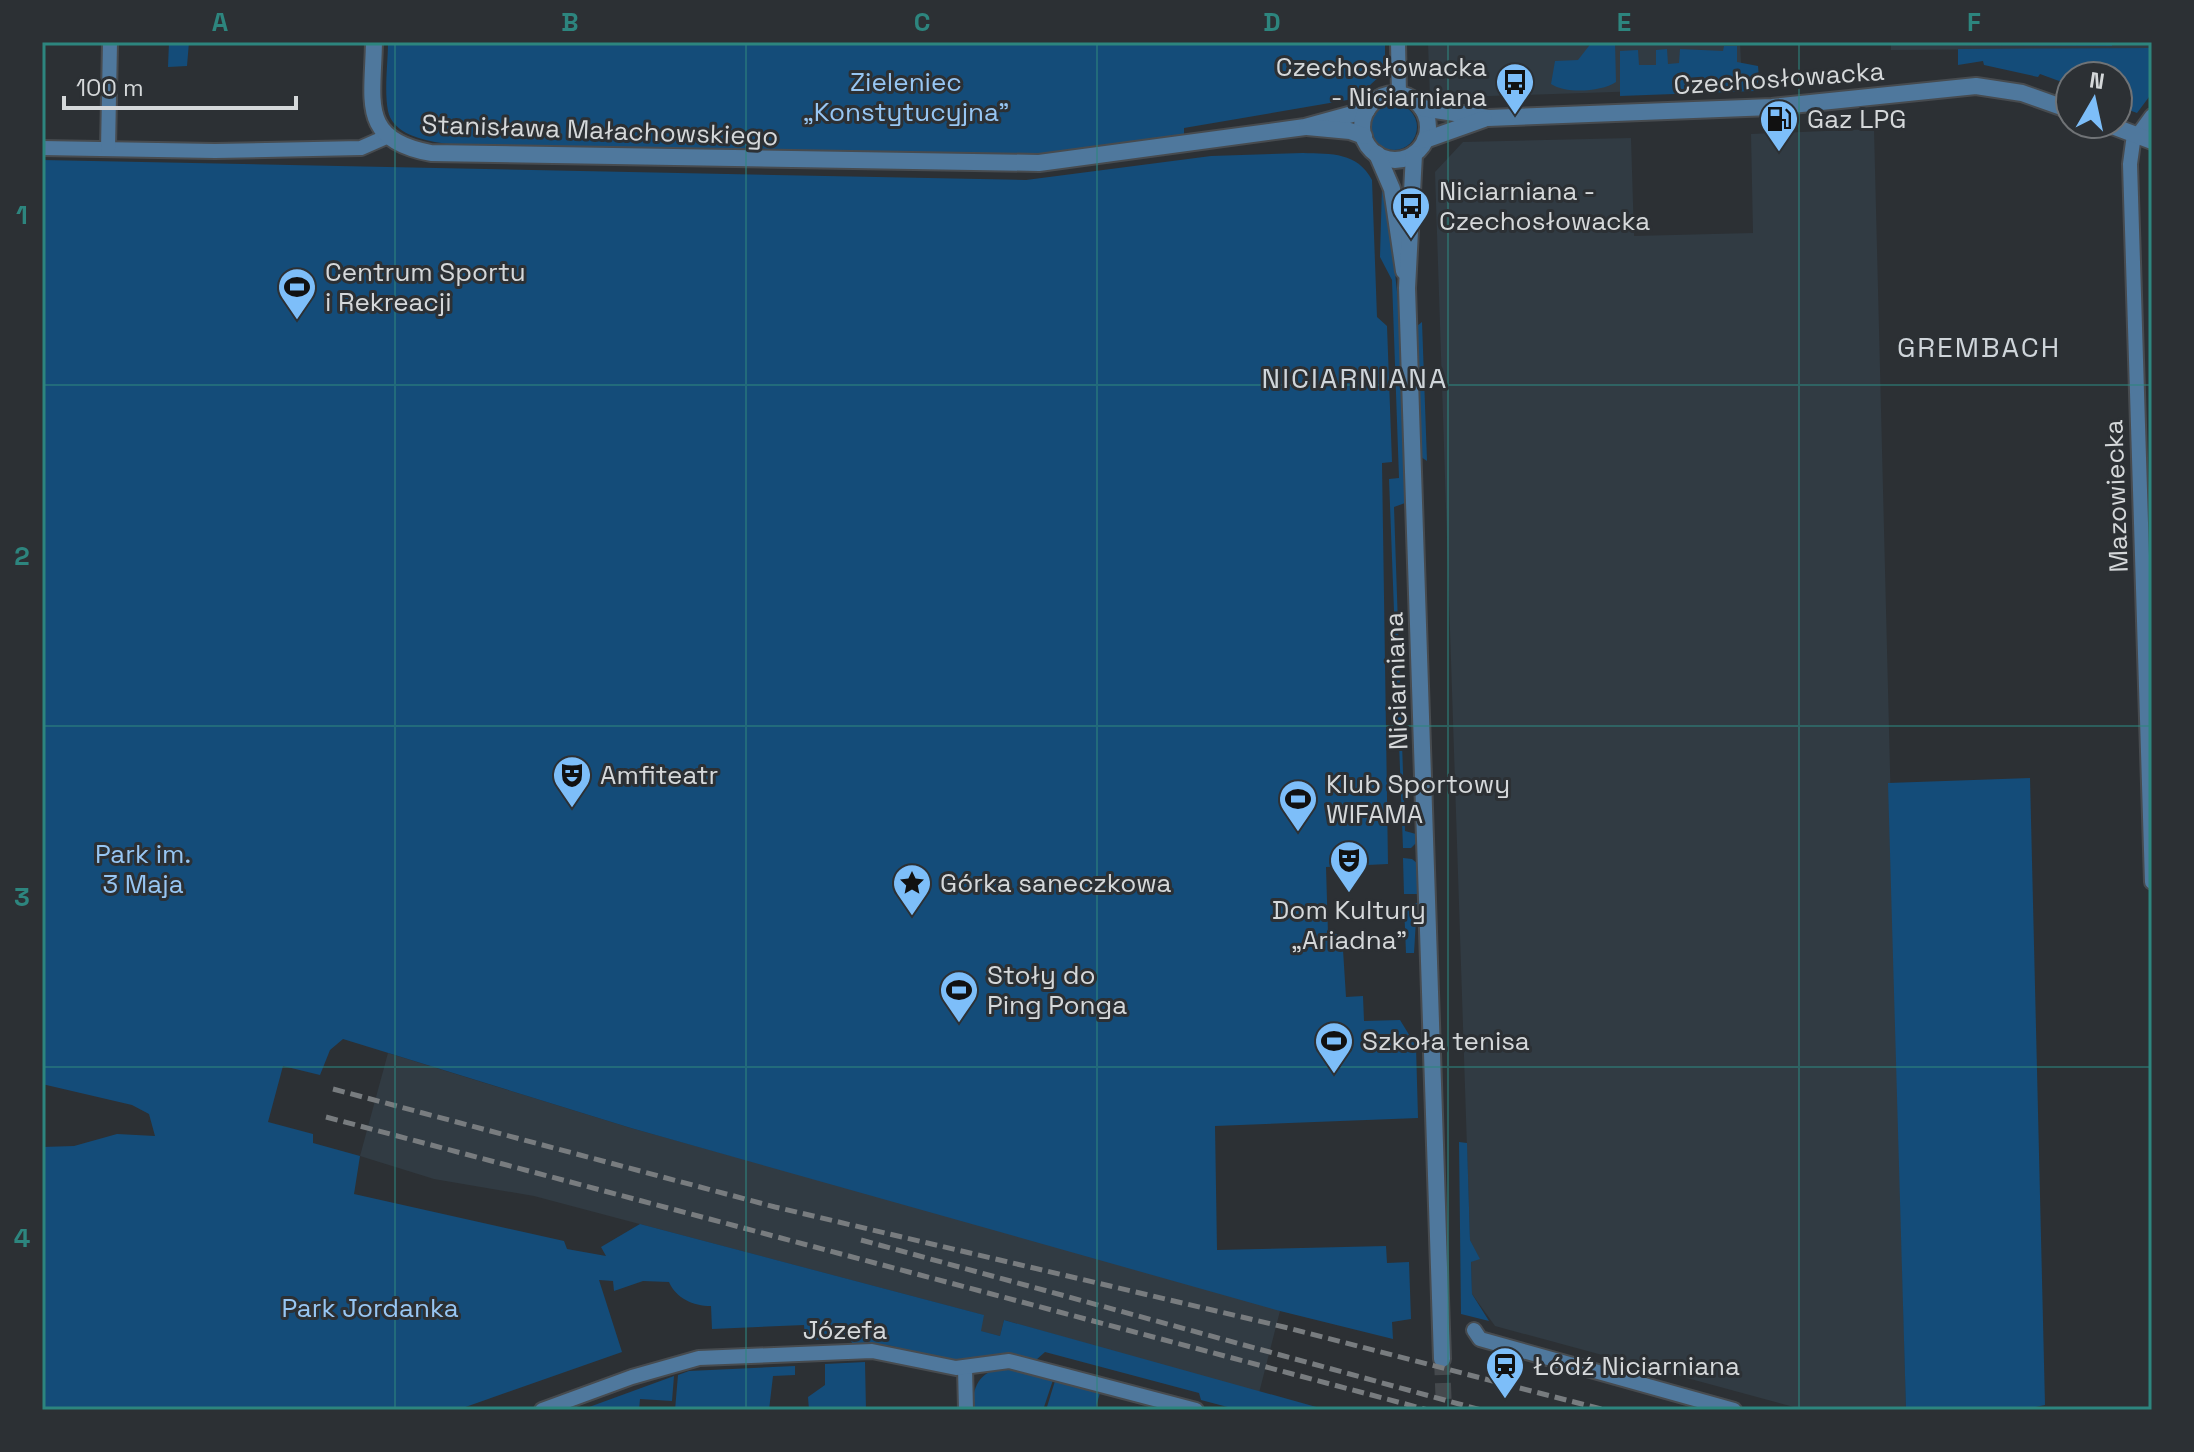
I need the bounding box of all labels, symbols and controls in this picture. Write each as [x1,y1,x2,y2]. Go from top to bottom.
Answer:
text: A [212,5,229,39]
text: B [561,5,579,39]
text: C [914,5,930,39]
text: D [1263,5,1281,39]
text: E [1617,5,1631,39]
text: F [1967,5,1981,39]
place label: Czechosłowacka - Niciarniana [1276,50,1487,114]
street label: Czechosłowacka [1672,54,1886,102]
scale bar [64,60,296,110]
north arrow [2054,60,2134,140]
bus stop icon: Czechosłowacka - Niciarniana [1494,61,1536,116]
park label: Zieleniec „Konstytucyjna” [803,65,1009,129]
text: N [2088,65,2107,95]
text: 100 m [76,72,144,103]
fuel station icon: Gaz LPG [1758,98,1800,153]
place label: Gaz LPG [1807,102,1906,136]
street label: Stanisława Małachowskiego [421,107,779,153]
place label: Niciarniana - Czechosłowacka [1439,174,1650,238]
bus stop icon: Niciarniana - Czechosłowacka [1390,185,1432,240]
text: 1 [16,198,28,232]
place label: Centrum Sportu i Rekreacji [325,255,526,319]
sports icon: Centrum Sportu i Rekreacji [276,266,318,321]
district label: GREMBACH [1897,329,2061,365]
district label: NICIARNIANA [1262,360,1448,396]
street label: Mazowiecka [2096,419,2136,573]
text: 2 [14,539,30,573]
street label: Niciarniana [1377,611,1415,751]
theatre icon: Amfiteatr [551,754,593,809]
place label: Amfiteatr [600,758,718,792]
place label: Klub Sportowy WIFAMA [1326,767,1510,831]
sports icon: Klub Sportowy WIFAMA [1277,778,1319,833]
park label: Park im. 3 Maja [95,837,191,901]
theatre icon: Dom Kultury „Ariadna” [1328,839,1370,894]
place icon: Górka saneczkowa [891,862,933,917]
place label: Górka saneczkowa [940,866,1172,900]
text: 3 [14,880,30,914]
place label: Dom Kultury „Ariadna” [1272,893,1426,957]
place label: Stoły do Ping Ponga [987,958,1127,1022]
sports icon: Stoły do Ping Ponga [938,969,980,1024]
sports icon: Szkoła tenisa [1313,1020,1355,1075]
place label: Szkoła tenisa [1362,1024,1530,1058]
text: 4 [14,1221,30,1255]
park label: Park Jordanka [281,1291,459,1325]
street label: Józefa [803,1313,887,1347]
station icon: Łódź Niciarniana [1484,1345,1526,1400]
place label: Łódź Niciarniana [1533,1349,1740,1383]

